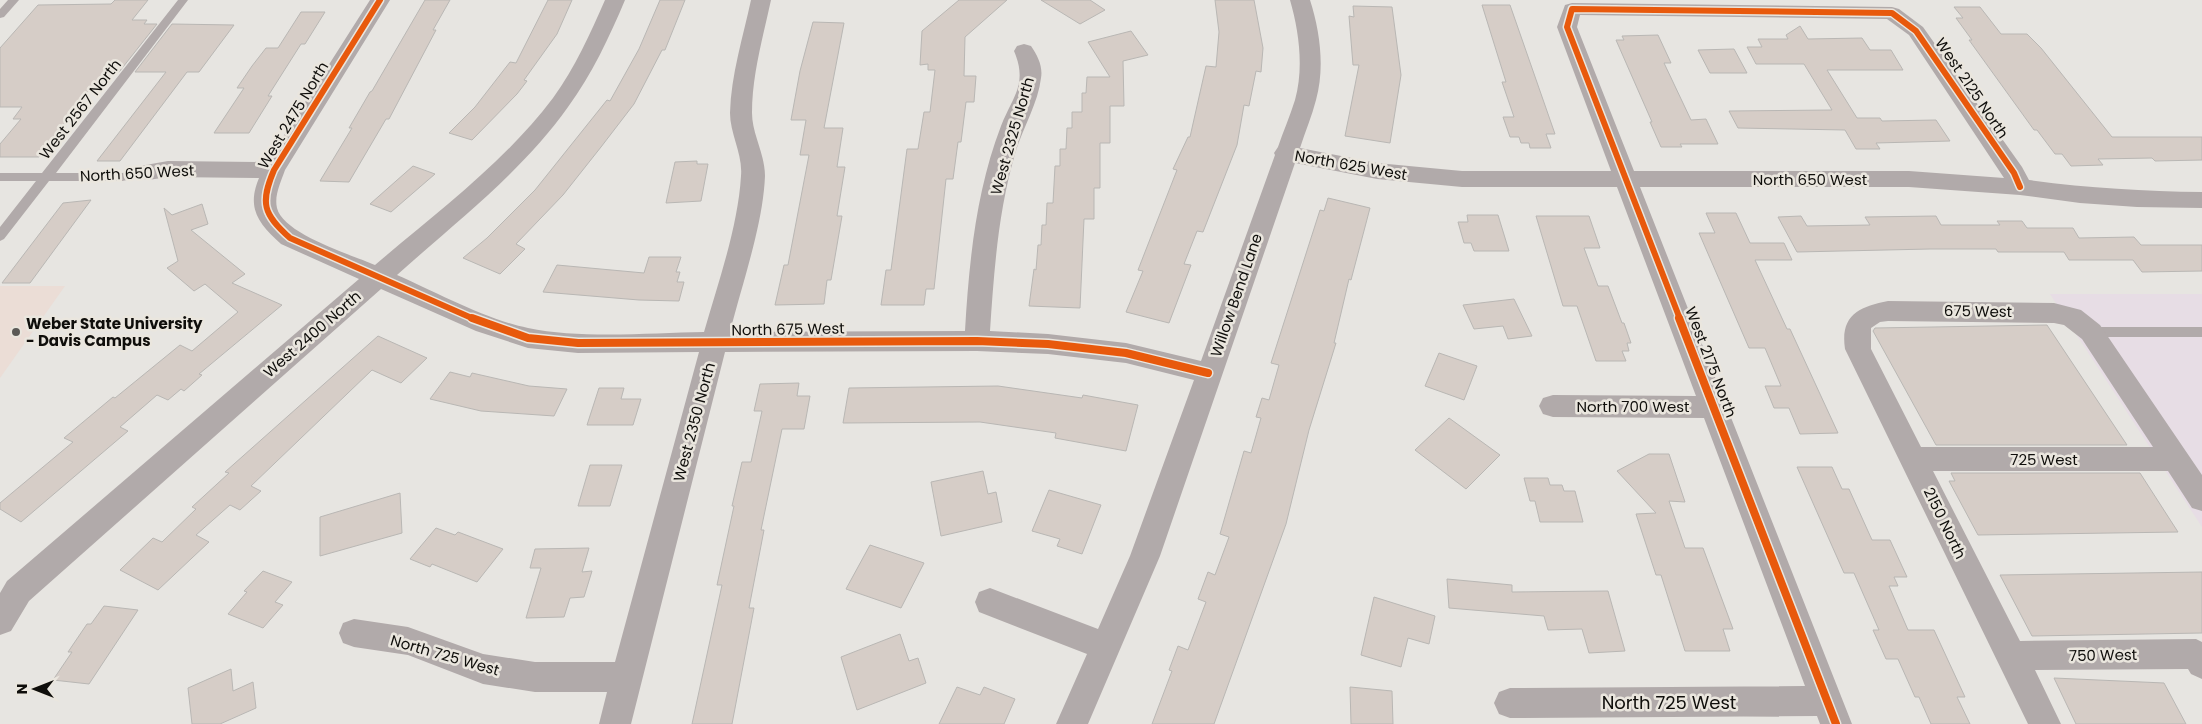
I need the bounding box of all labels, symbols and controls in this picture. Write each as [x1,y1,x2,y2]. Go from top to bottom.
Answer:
street label: West 2125 North [1930,33,2014,143]
street label: West 2567 North [34,55,126,163]
street label: West 2475 North [253,57,333,173]
street label: West 2325 North [985,75,1039,197]
street label: North 625 West [1293,145,1409,185]
street label: North 650 West [79,160,195,186]
street label: North 650 West [1753,169,1867,190]
street label: Willow Bend Lane [1205,230,1267,360]
street label: West 2400 North [259,286,365,382]
street label: 675 West [1944,300,2012,322]
street label: West 2175 North [1680,304,1742,420]
place label: Weber State University - Davis Campus [26,313,203,351]
street label: North 675 West [731,318,845,340]
marker: Weber State University - Davis Campus [10,326,22,338]
street label: West 2350 North [668,360,720,484]
street label: North 700 West [1576,396,1690,417]
street label: 725 West [2010,449,2078,470]
street label: 2150 North [1919,484,1971,562]
street label: North 725 West [388,629,502,681]
street label: 750 West [2069,644,2137,666]
north arrow [10,664,60,714]
text: N [12,684,32,694]
street label: North 725 West [1602,690,1736,715]

